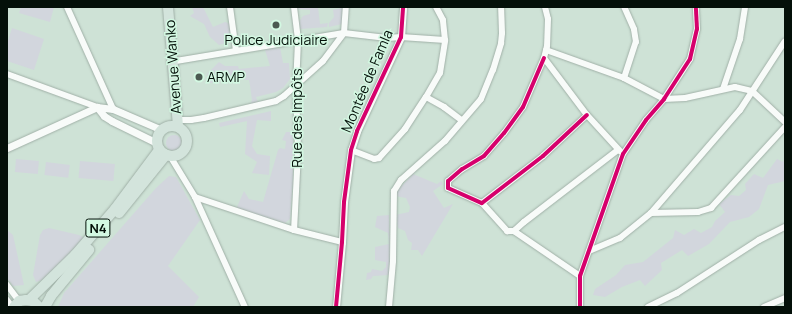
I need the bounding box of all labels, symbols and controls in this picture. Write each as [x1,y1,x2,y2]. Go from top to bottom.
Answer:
street label: Avenue Wanko [161,19,185,115]
marker: Police Judiciaire [271,20,281,30]
street label: Montée de Famla [338,27,396,135]
place label: Police Judiciaire [224,32,328,48]
street label: Rue des Impôts [289,68,305,168]
place label: ARMP [207,69,245,85]
marker: ARMP [194,72,204,82]
road number: N4 [85,217,111,239]

